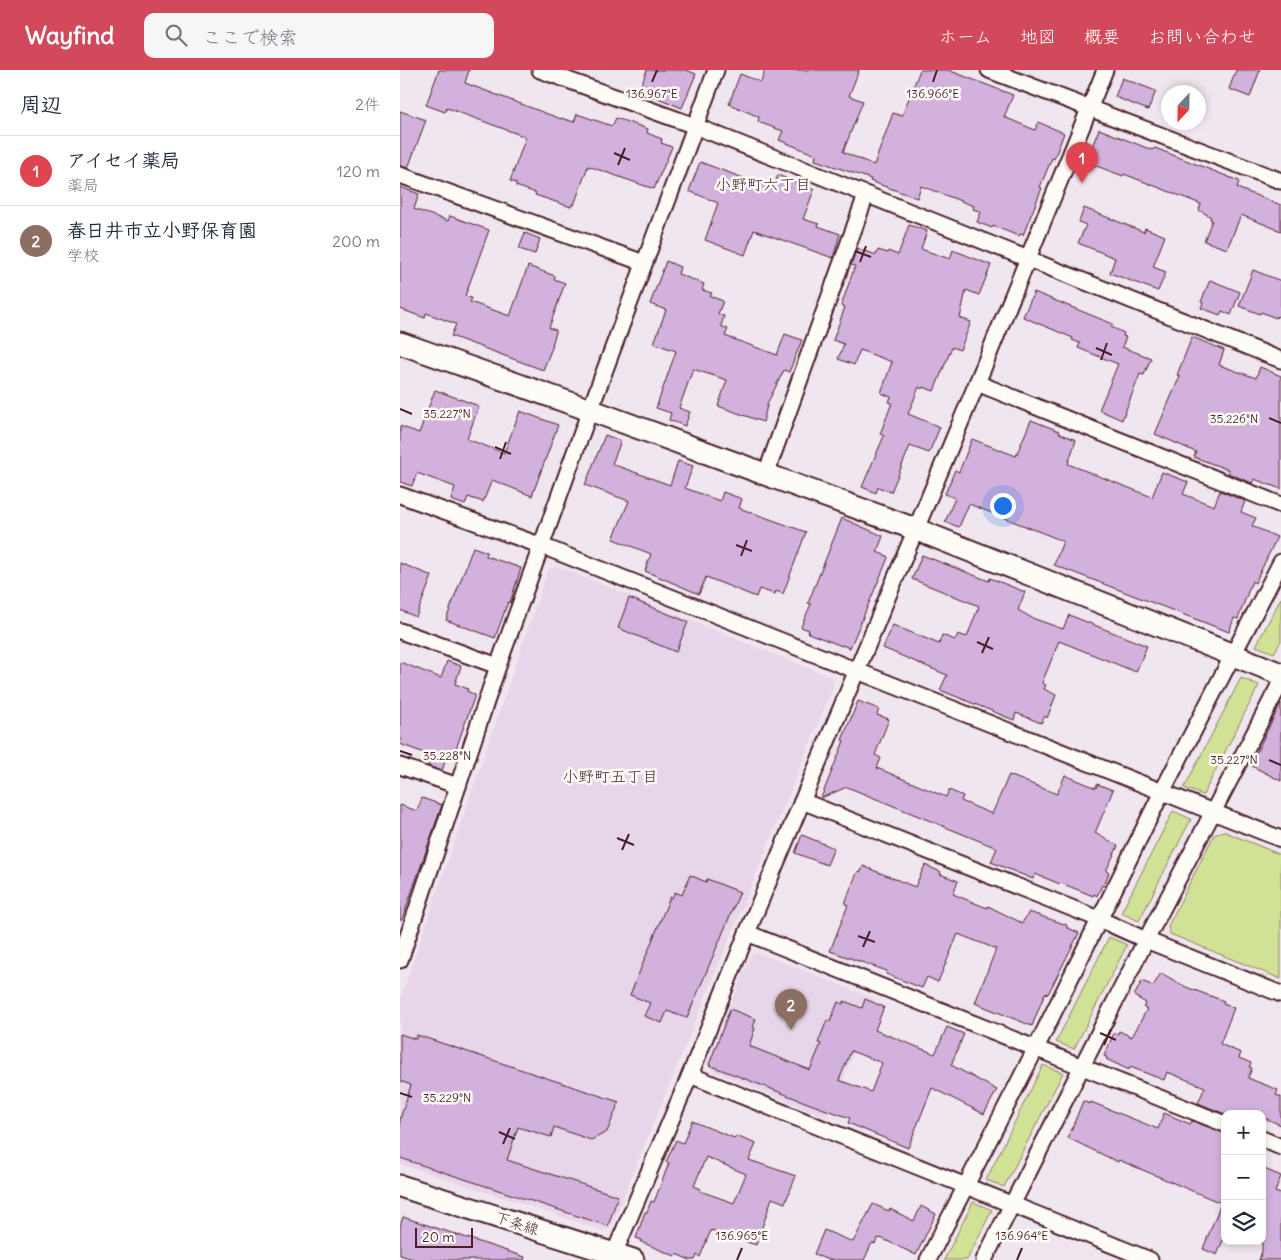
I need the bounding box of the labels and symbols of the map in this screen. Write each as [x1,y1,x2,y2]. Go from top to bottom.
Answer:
north arrow [1161,85,1206,130]
text: 136.967°E [626,86,678,101]
text: 136.966°E [907,86,959,101]
pin: 1 [1066,142,1098,183]
district label: 小野町六丁目 [715,174,811,194]
text: 35.227°N [423,406,471,421]
text: 35.226°N [1210,411,1258,426]
your location [990,493,1016,519]
text: 35.228°N [423,748,471,763]
text: 35.227°N [1210,752,1258,767]
district label: 小野町五丁目 [562,766,658,786]
pin: 2 [775,989,807,1030]
text: 35.229°N [423,1090,471,1105]
street label: 下条線 [493,1207,541,1239]
scale bar [415,1225,472,1248]
text: 136.965°E [716,1228,768,1243]
text: 136.964°E [996,1228,1048,1243]

